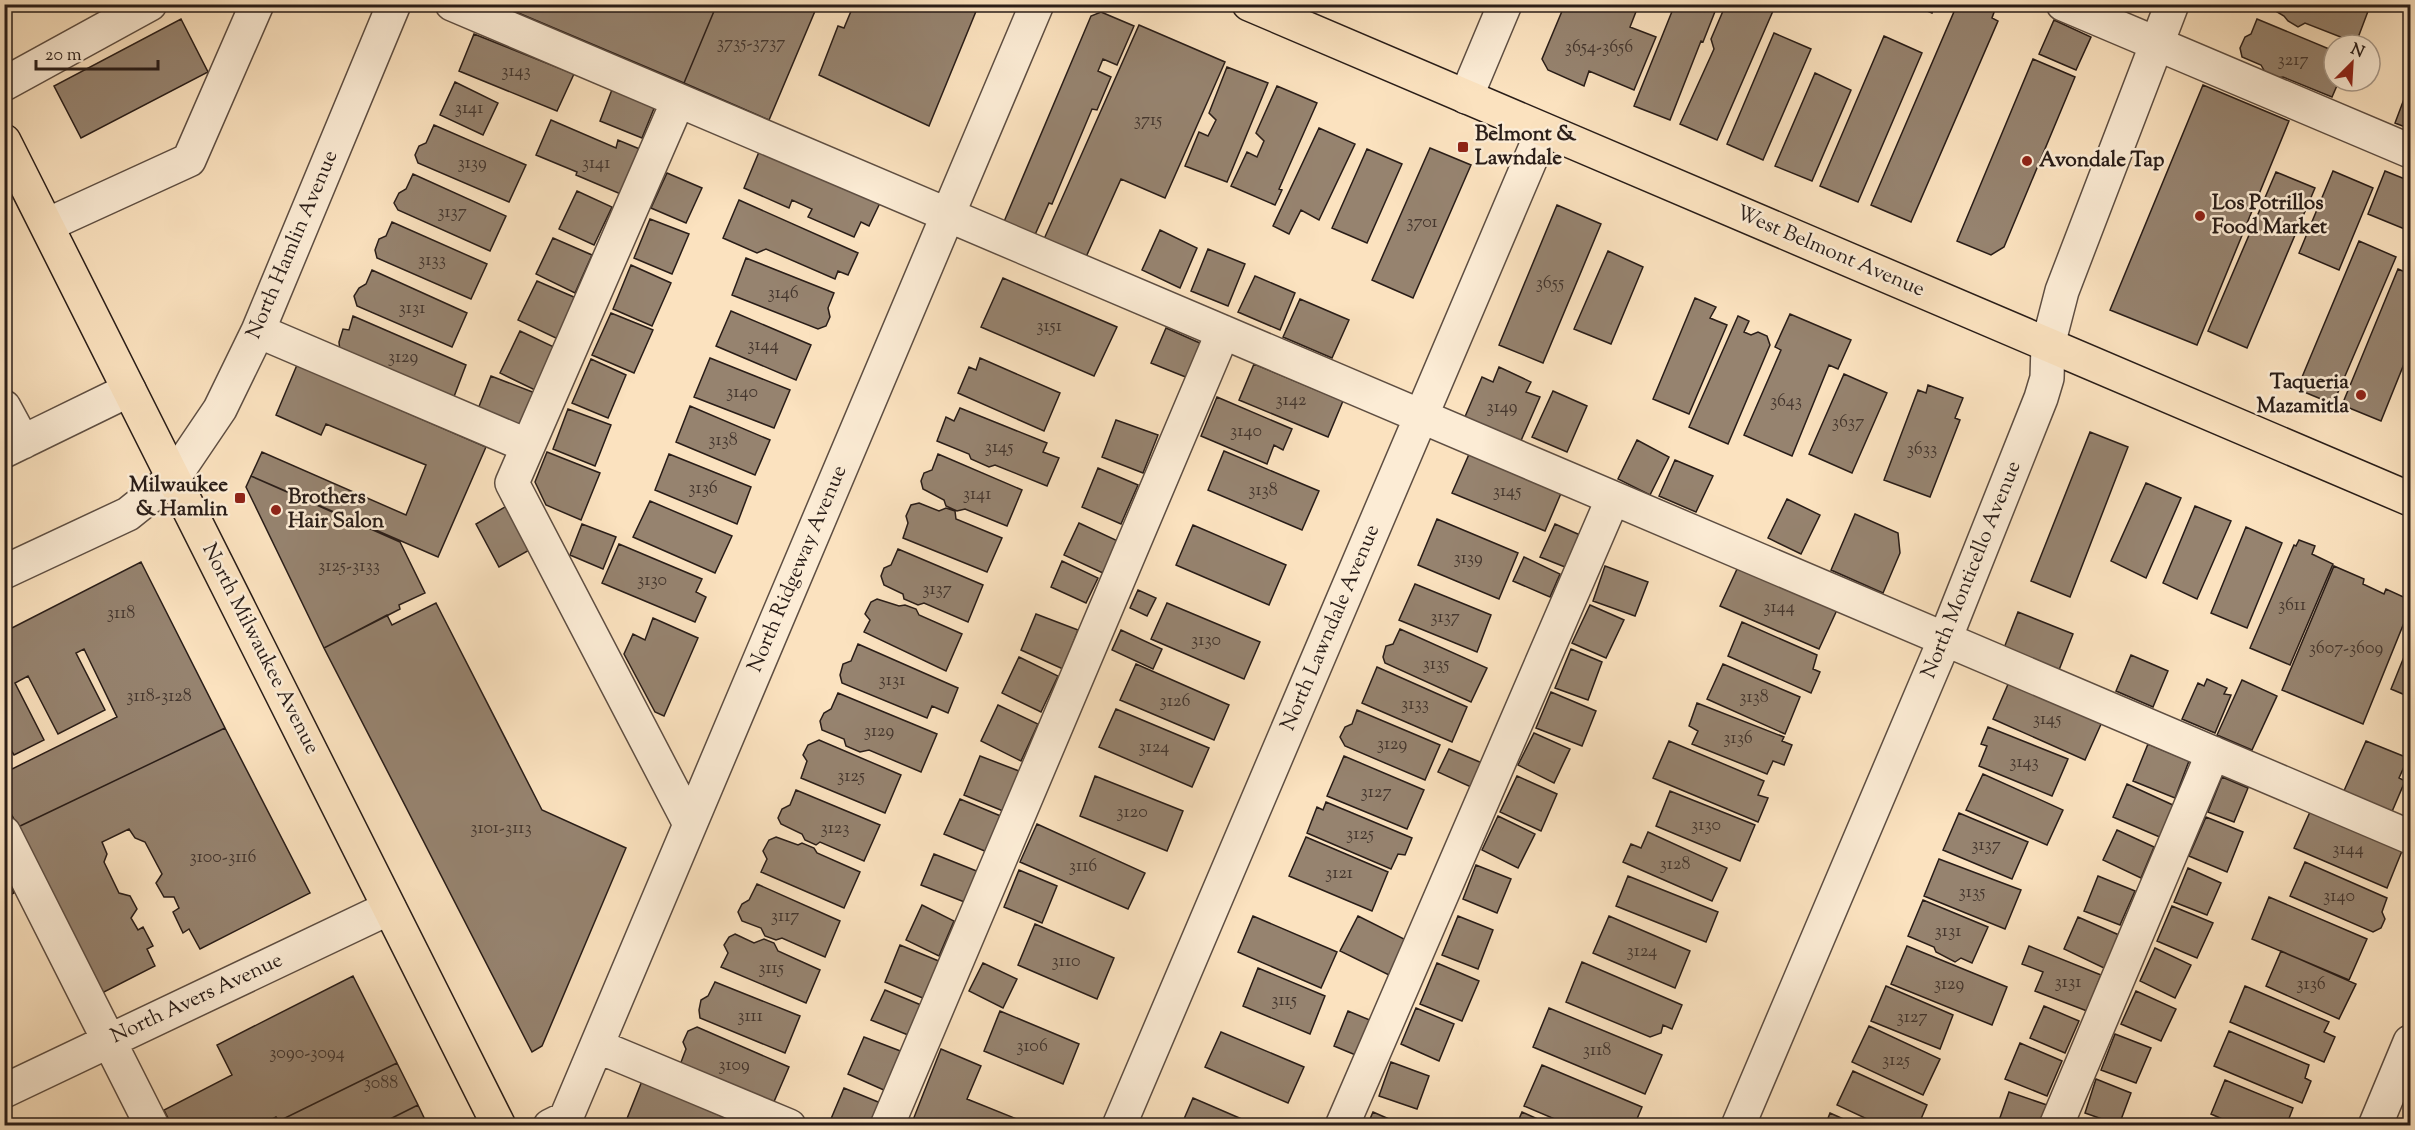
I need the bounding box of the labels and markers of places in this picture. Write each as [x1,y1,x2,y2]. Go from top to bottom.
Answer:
place label: Belmont & Lawndale [1475,120,1577,174]
marker: Belmont & Lawndale [1456,140,1470,154]
place label: Avondale Tap [2039,146,2165,176]
marker: Avondale Tap [2020,154,2034,168]
place label: Los Potrillos Food Market [2212,189,2328,243]
marker: Los Potrillos Food Market [2193,209,2207,223]
place label: Taqueria Mazamitla [2256,368,2349,422]
marker: Taqueria Mazamitla [2354,388,2368,402]
place label: Milwaukee & Hamlin [129,471,229,525]
place label: Brothers Hair Salon [288,483,385,537]
marker: Milwaukee & Hamlin [233,491,247,505]
marker: Brothers Hair Salon [269,503,283,517]

